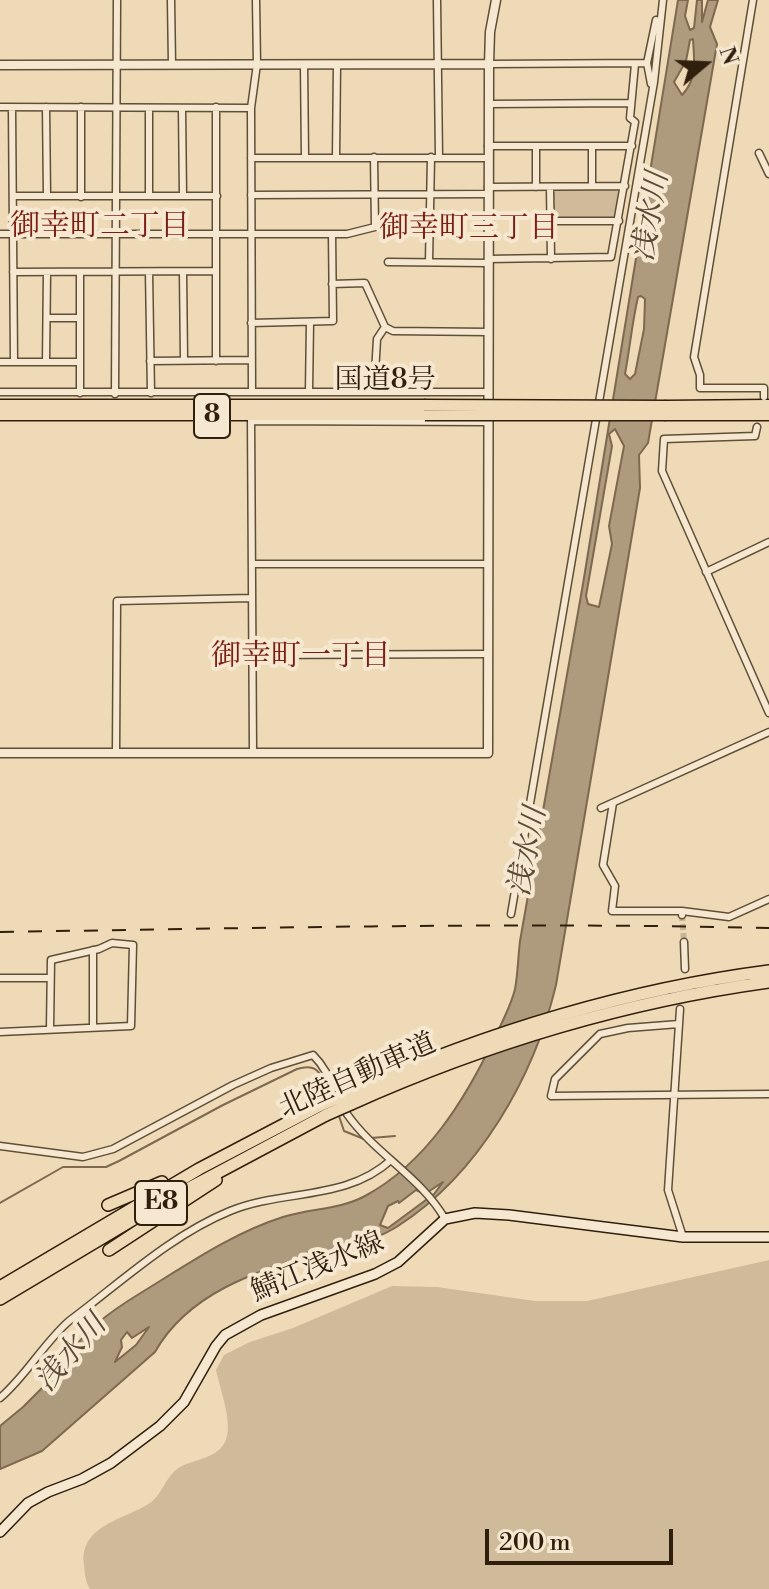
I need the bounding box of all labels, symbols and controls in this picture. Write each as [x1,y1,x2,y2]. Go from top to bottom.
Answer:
north arrow [665,24,745,104]
text: N [713,43,744,69]
water label: 浅水川 [626,170,678,264]
district label: 御幸町二丁目 [10,210,190,246]
district label: 御幸町三丁目 [379,212,559,248]
street label: 国道8号 [334,364,436,398]
road number: 8 [194,394,230,438]
district label: 御幸町一丁目 [211,640,391,676]
water label: 浅水川 [503,804,555,900]
street label: 北陸自動車道 [274,1027,442,1127]
road number: E8 [135,1181,187,1225]
street label: 鯖江浅水線 [247,1226,389,1310]
water label: 浅水川 [29,1308,115,1400]
scale bar [489,1513,677,1563]
text: 200 m [499,1528,570,1558]

